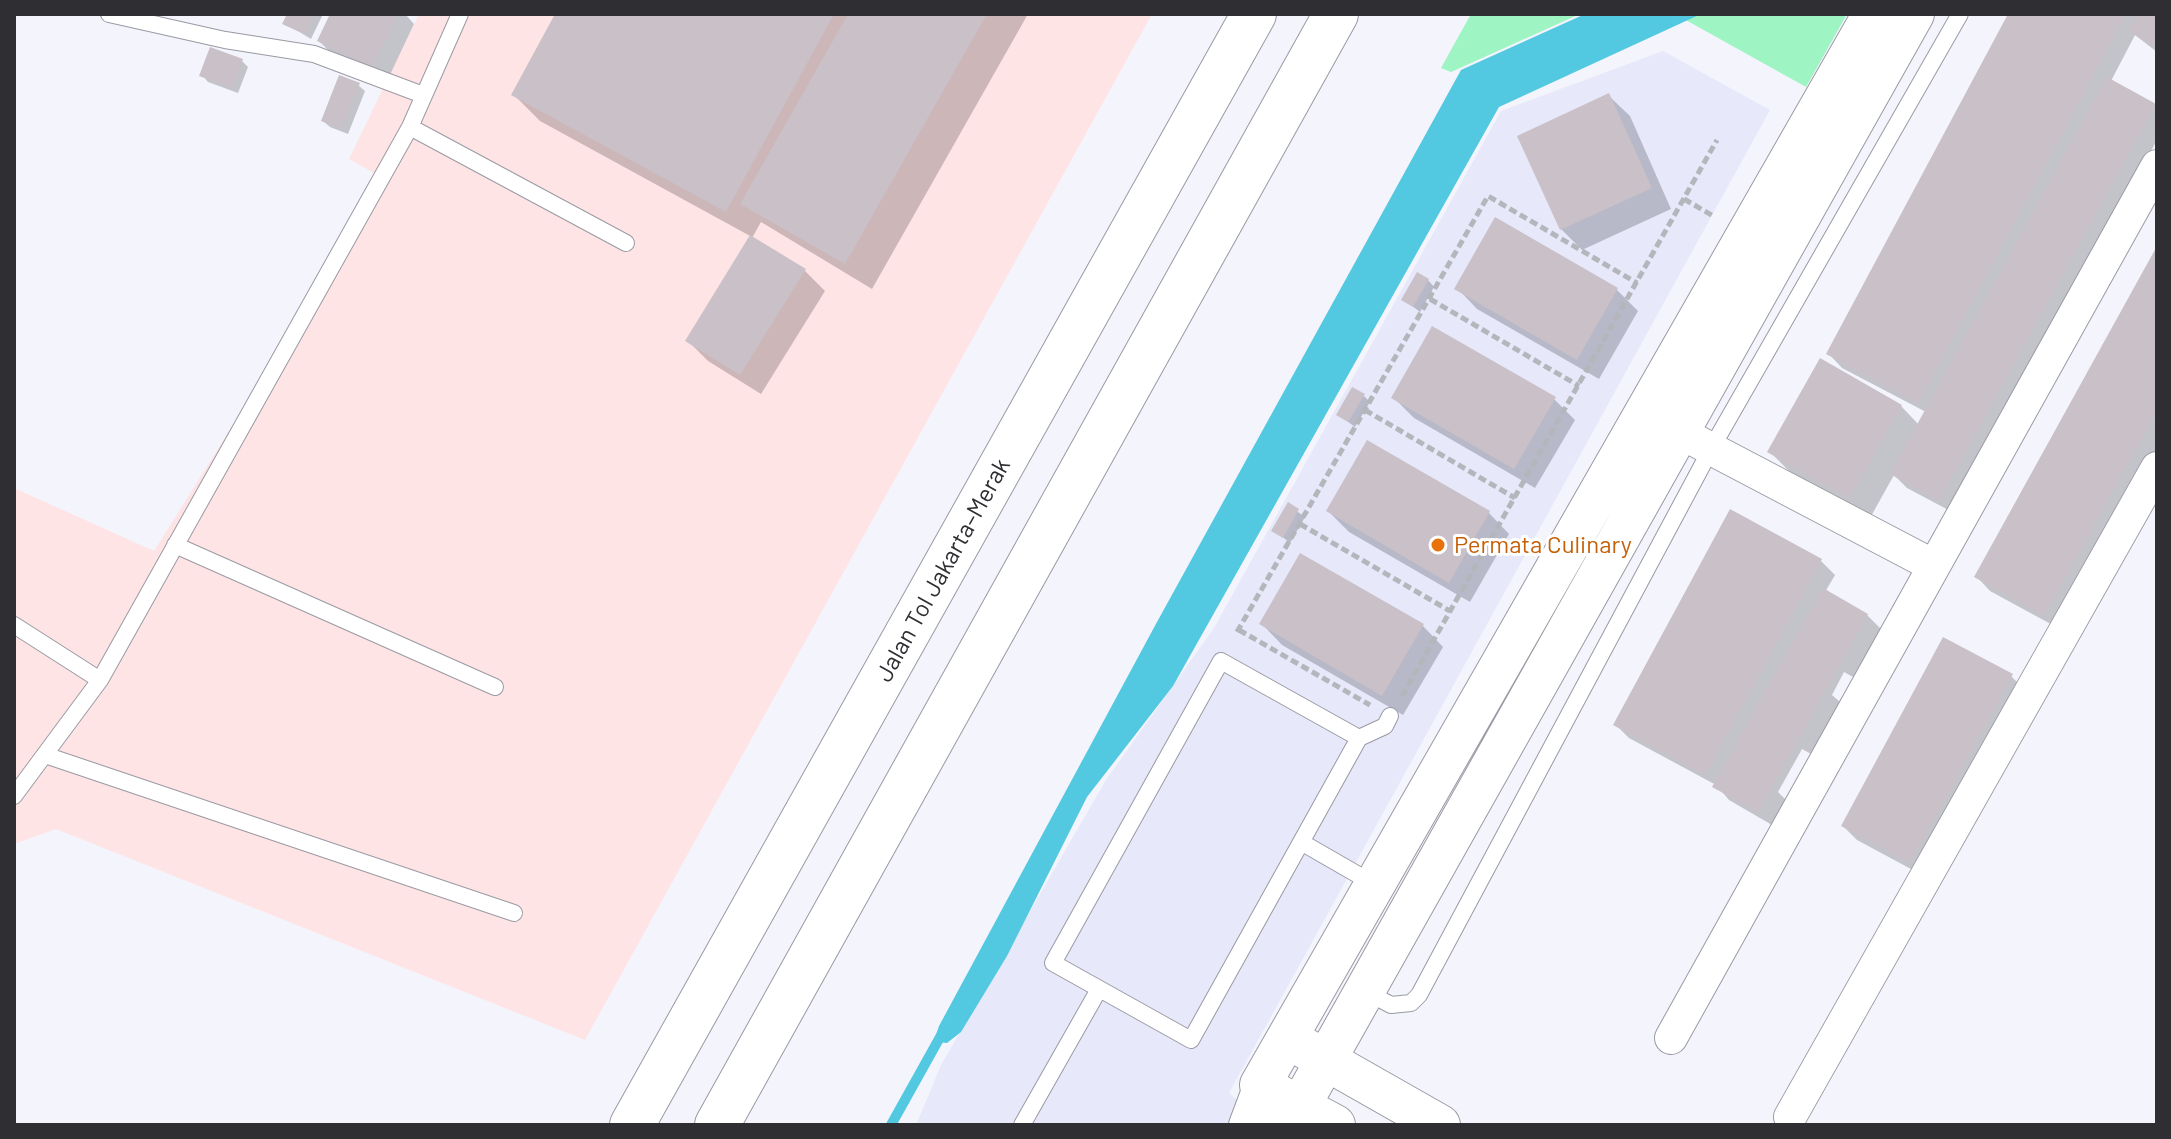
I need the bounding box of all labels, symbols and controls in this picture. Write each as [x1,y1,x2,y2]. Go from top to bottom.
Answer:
street label: Jalan Tol Jakarta–Merak [870,453,1016,687]
place label: Permata Culinary [1454,531,1632,559]
marker: Permata Culinary [1429,536,1447,554]

